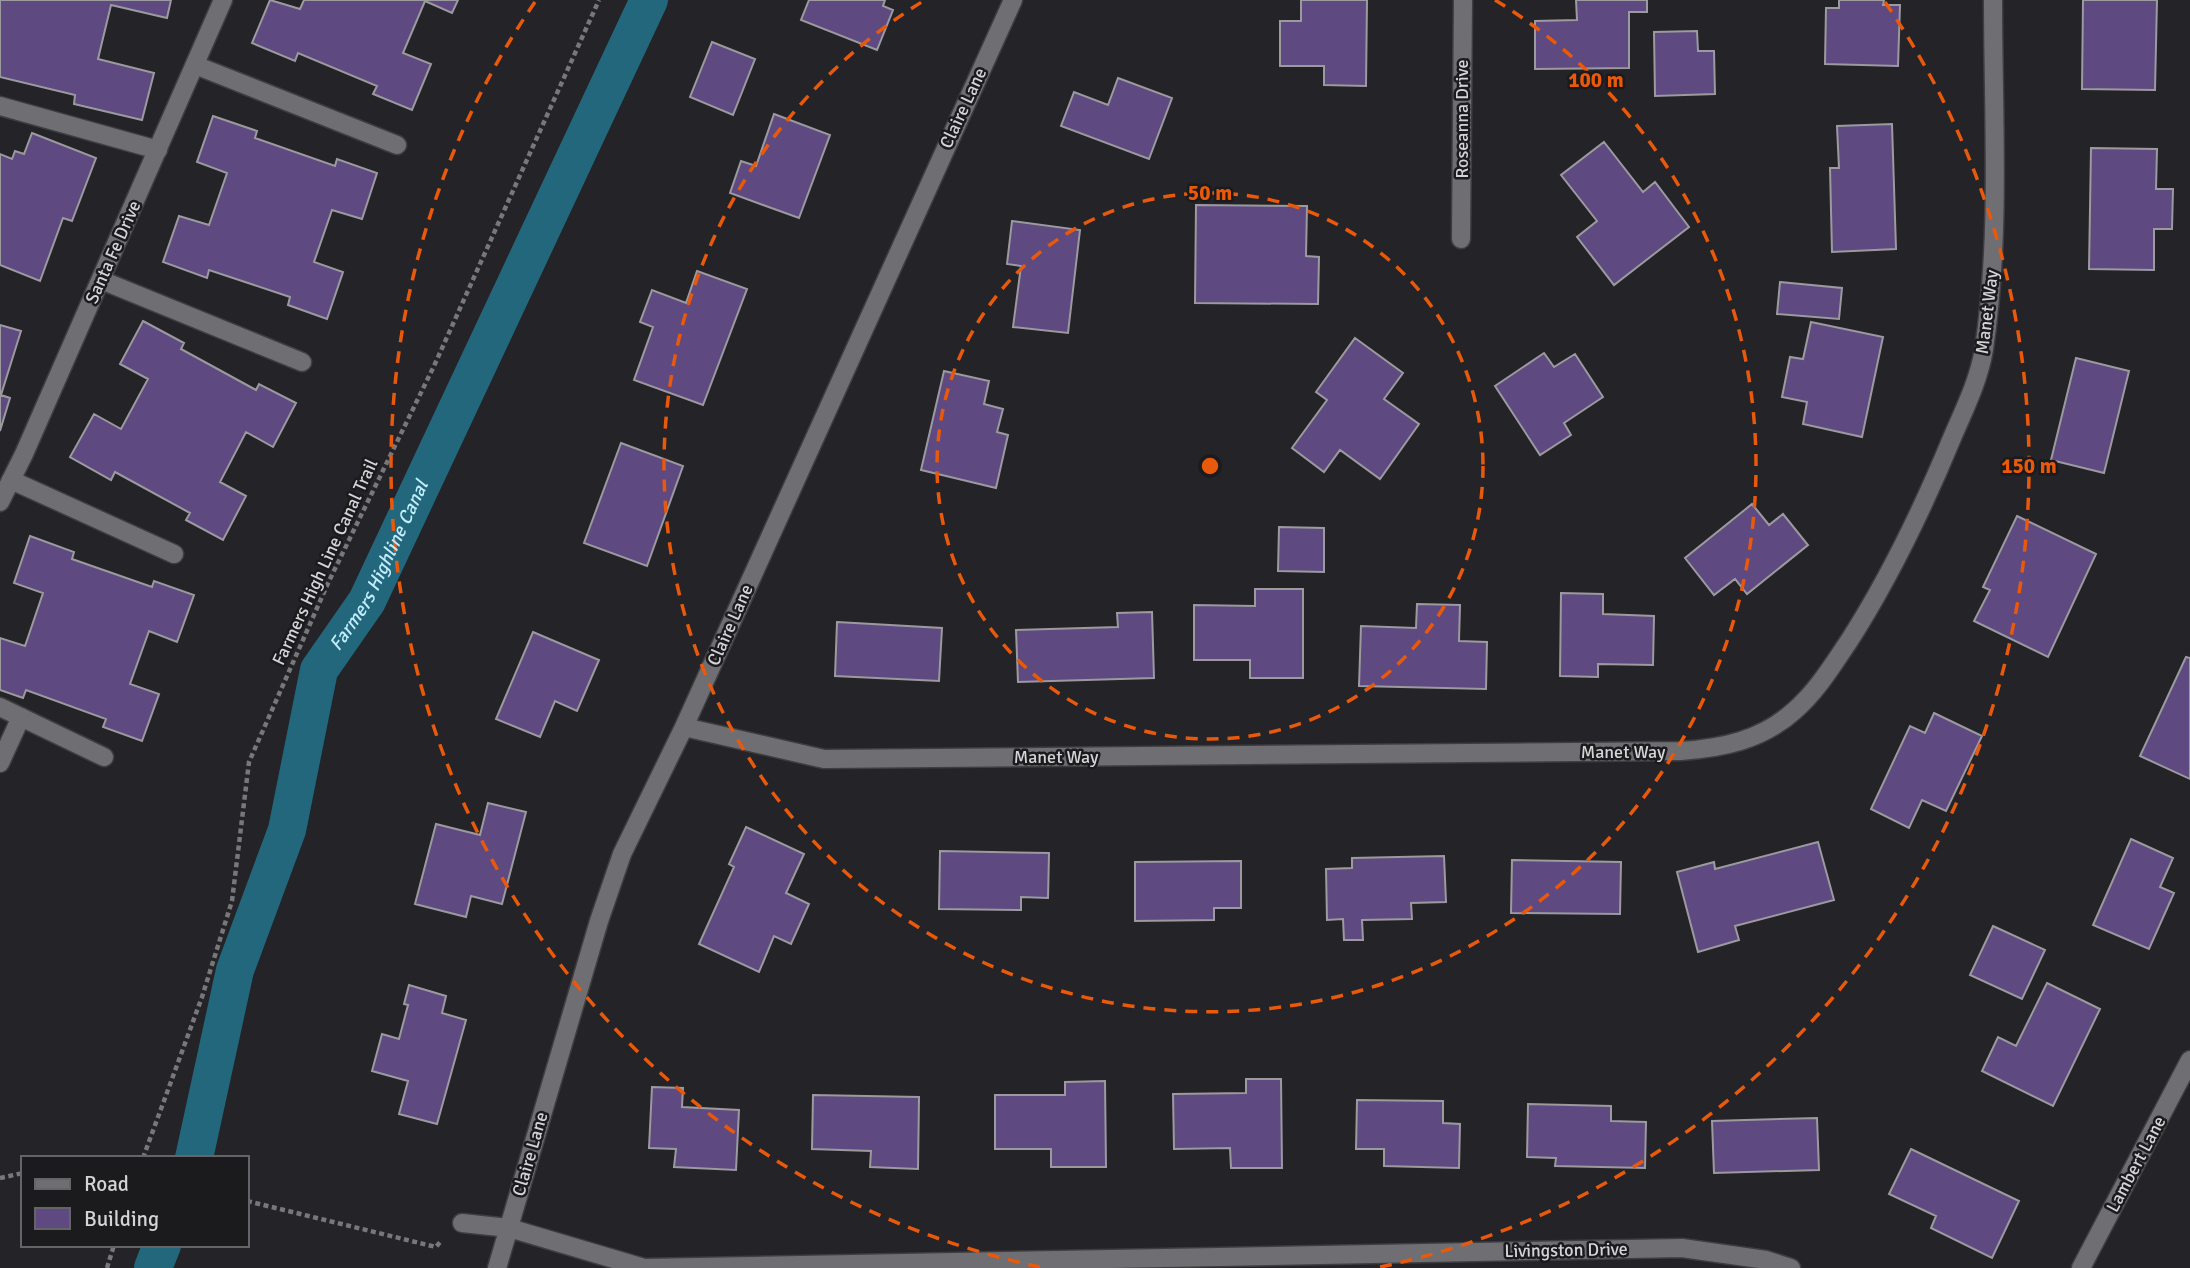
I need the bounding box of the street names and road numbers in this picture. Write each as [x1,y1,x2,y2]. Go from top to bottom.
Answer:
street label: Roseanna Drive [1451,60,1473,178]
street label: Claire Lane [935,64,991,152]
street label: Santa Fe Drive [80,197,146,307]
street label: Manet Way [1971,268,2003,355]
street label: Farmers High Line Canal Trail [267,455,383,669]
street label: Claire Lane [702,581,758,669]
street label: Manet Way [1581,741,1666,763]
street label: Manet Way [1014,746,1099,768]
street label: Claire Lane [507,1109,553,1199]
street label: Lambert Lane [2101,1112,2171,1216]
street label: Livingston Drive [1504,1238,1628,1262]

